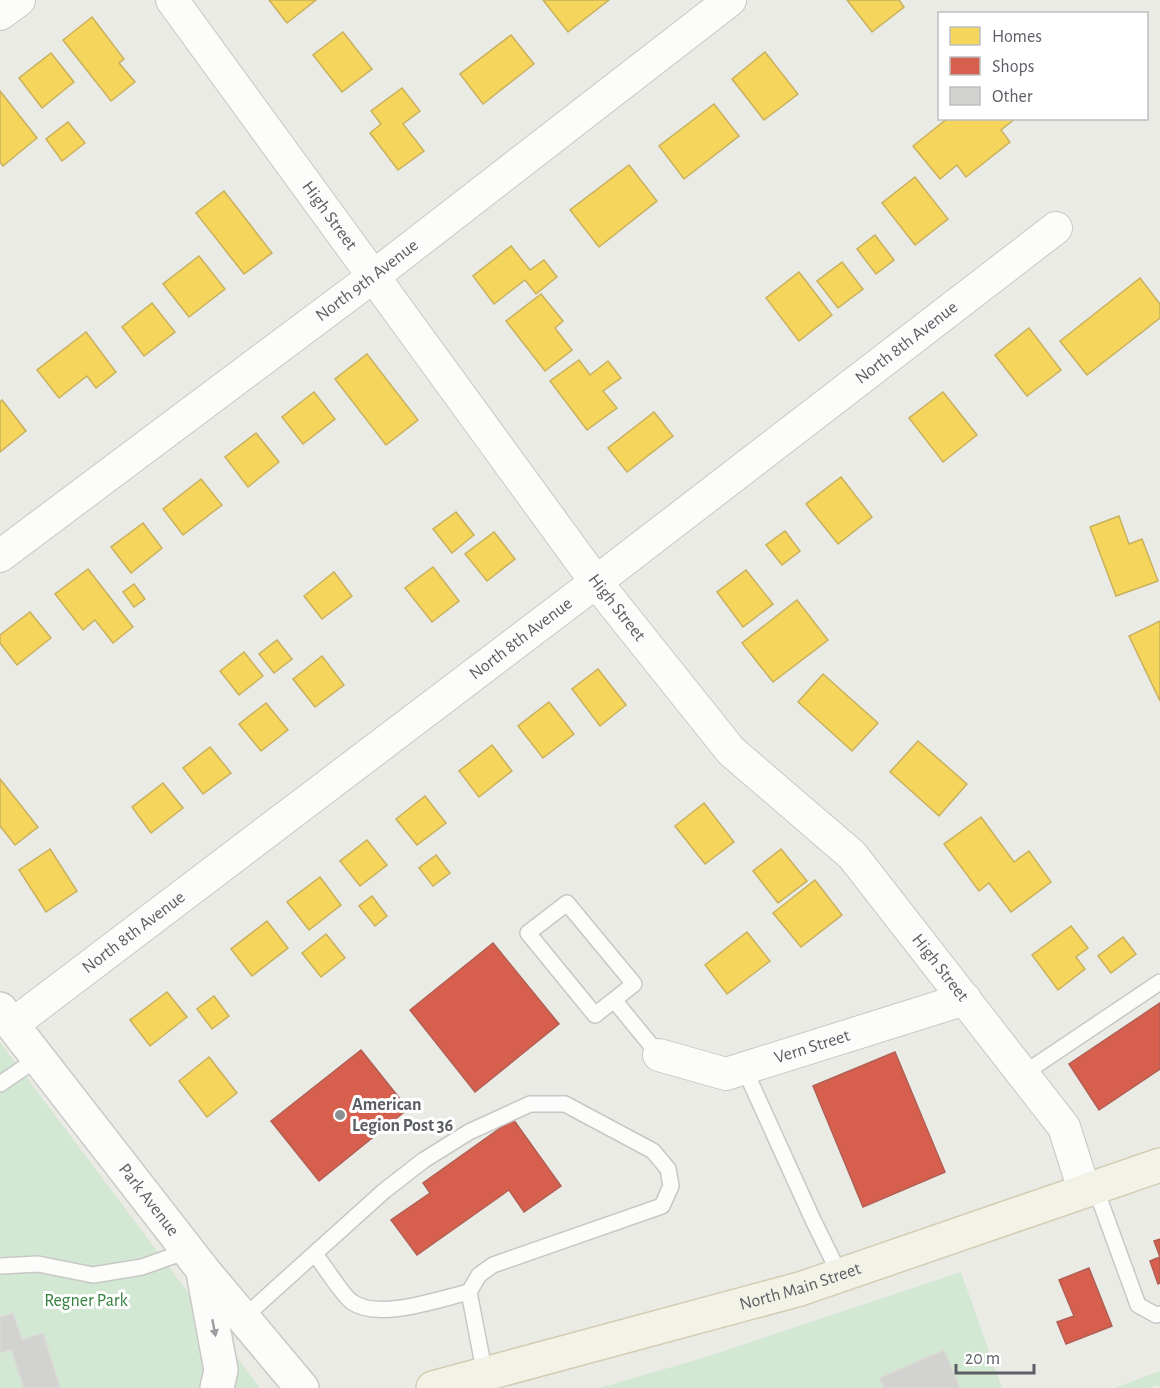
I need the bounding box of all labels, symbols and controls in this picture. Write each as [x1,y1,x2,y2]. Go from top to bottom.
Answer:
legend [938,12,1148,120]
text: Homes [992,28,1042,46]
text: Shops [992,58,1034,76]
text: Other [992,88,1033,106]
street label: High Street [298,178,360,254]
street label: North 9th Avenue [313,236,422,325]
street label: North 8th Avenue [852,298,961,388]
street label: High Street [584,571,649,645]
street label: North 8th Avenue [466,594,576,683]
street label: North 8th Avenue [79,888,189,977]
street label: High Street [908,931,972,1005]
street label: Vern Street [772,1027,852,1067]
place label: American Legion Post 36 [352,1096,453,1135]
marker: American Legion Post 36 [333,1108,347,1122]
street label: Park Avenue [115,1160,182,1240]
street label: North Main Street [738,1260,864,1314]
park label: Regner Park [44,1292,129,1310]
one-way arrow [209,1319,218,1338]
scale bar [956,1337,1034,1375]
text: 20 m [965,1350,1000,1368]

